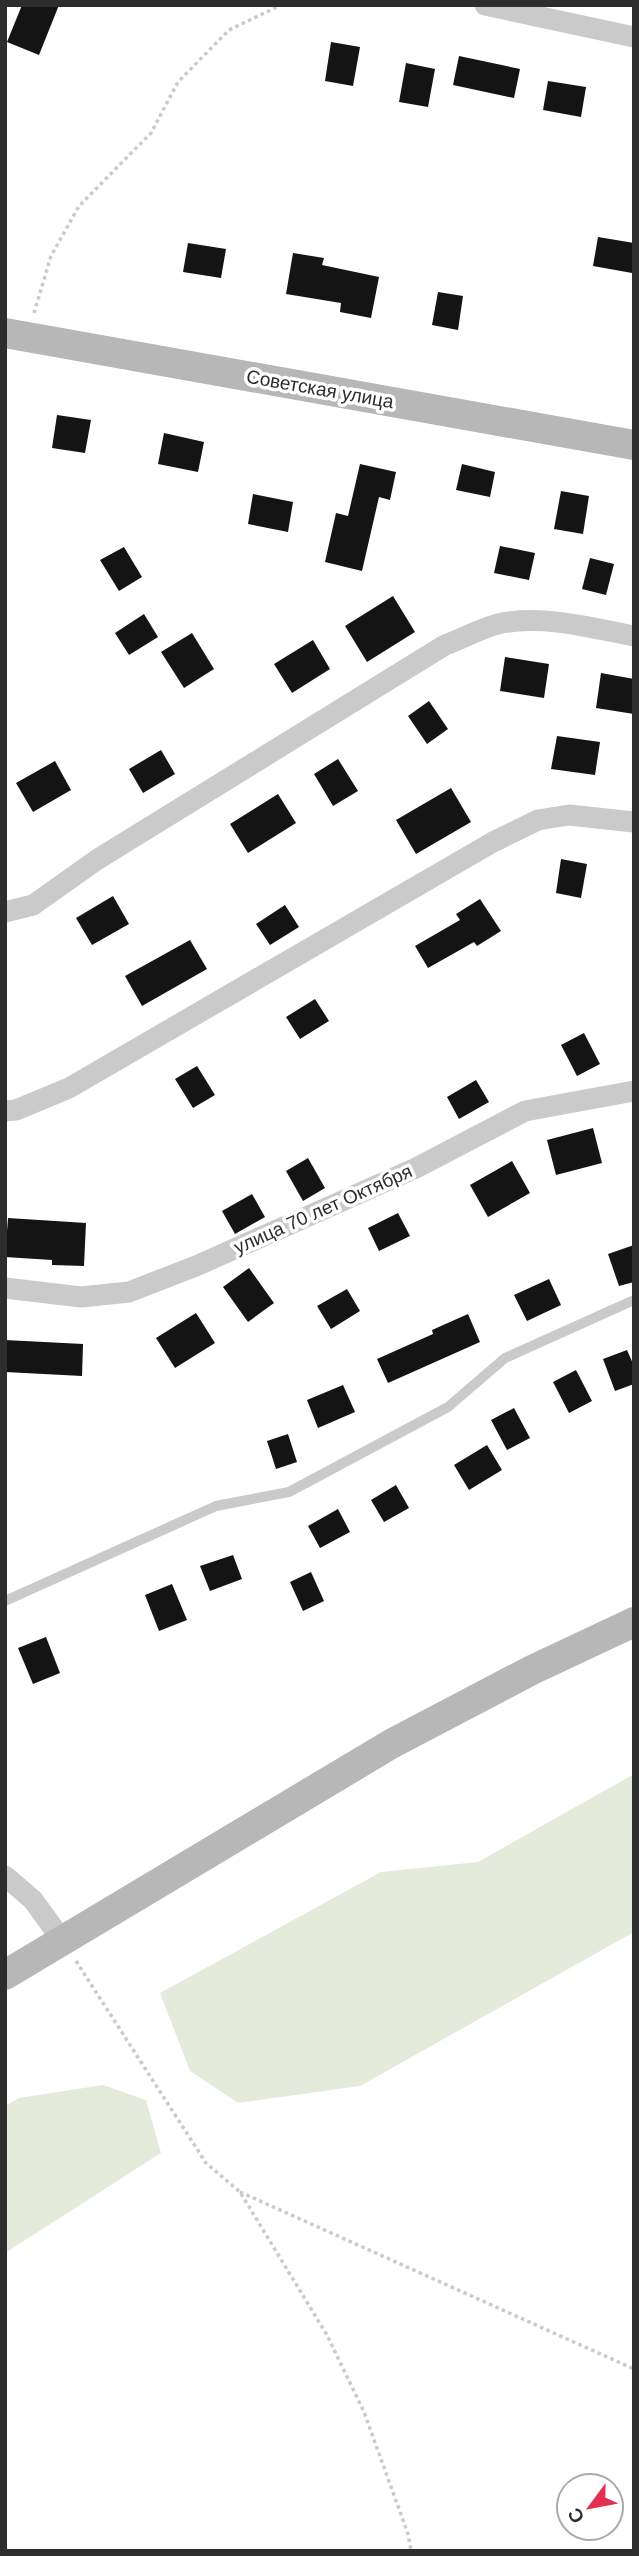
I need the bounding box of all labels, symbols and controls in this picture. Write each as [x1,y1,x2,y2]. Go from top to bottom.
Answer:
street label: Советская улица [245,366,396,412]
street label: улица 70 лет Октября [231,1160,415,1258]
north arrow [555,2472,625,2542]
text: С [563,2504,589,2527]

